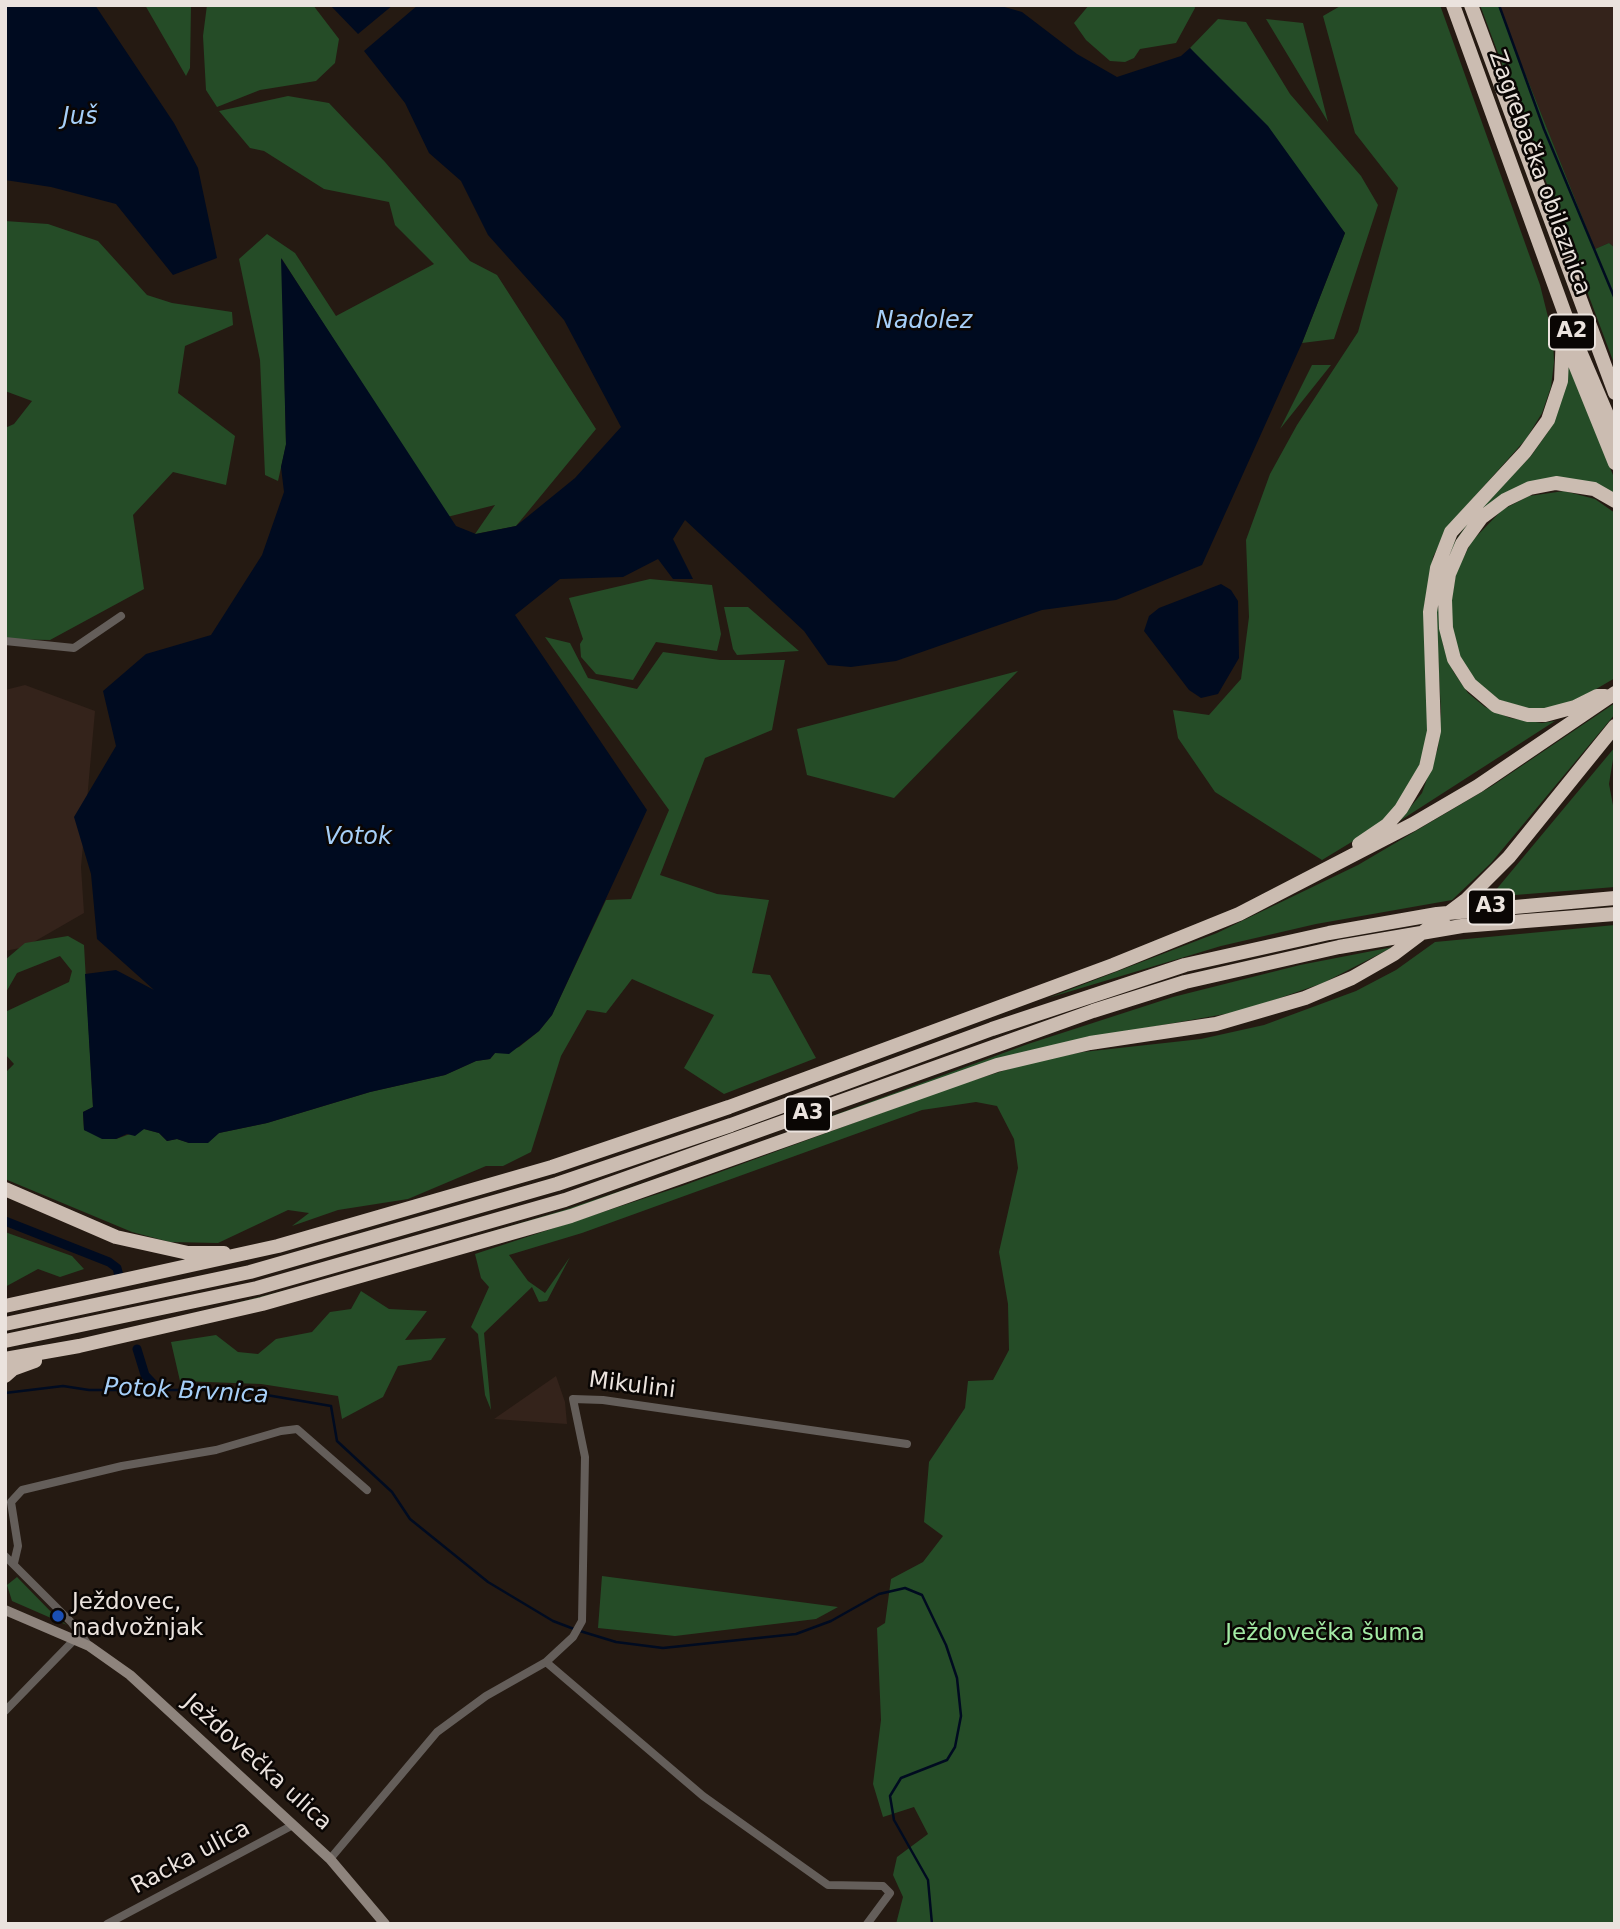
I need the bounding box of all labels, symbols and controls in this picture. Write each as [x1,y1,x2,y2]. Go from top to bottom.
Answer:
street label: Zagrebačka obilaznica [1482,47,1596,299]
water label: Juš [63,104,97,132]
water label: Nadolez [876,308,972,336]
road number: A2 [1549,314,1595,350]
water label: Votok [324,824,392,852]
road number: A3 [1468,890,1514,925]
road number: A3 [785,1096,831,1132]
street label: Mikulini [587,1367,677,1405]
water label: Potok Brvnica [103,1373,269,1411]
place label: Ježdovec, nadvožnjak [72,1589,203,1643]
marker: Ježdovec, nadvožnjak [50,1608,66,1624]
park label: Ježdovečka šuma [1225,1620,1425,1648]
street label: Ježdovečka ulica [177,1689,337,1837]
street label: Racka ulica [127,1815,255,1901]

